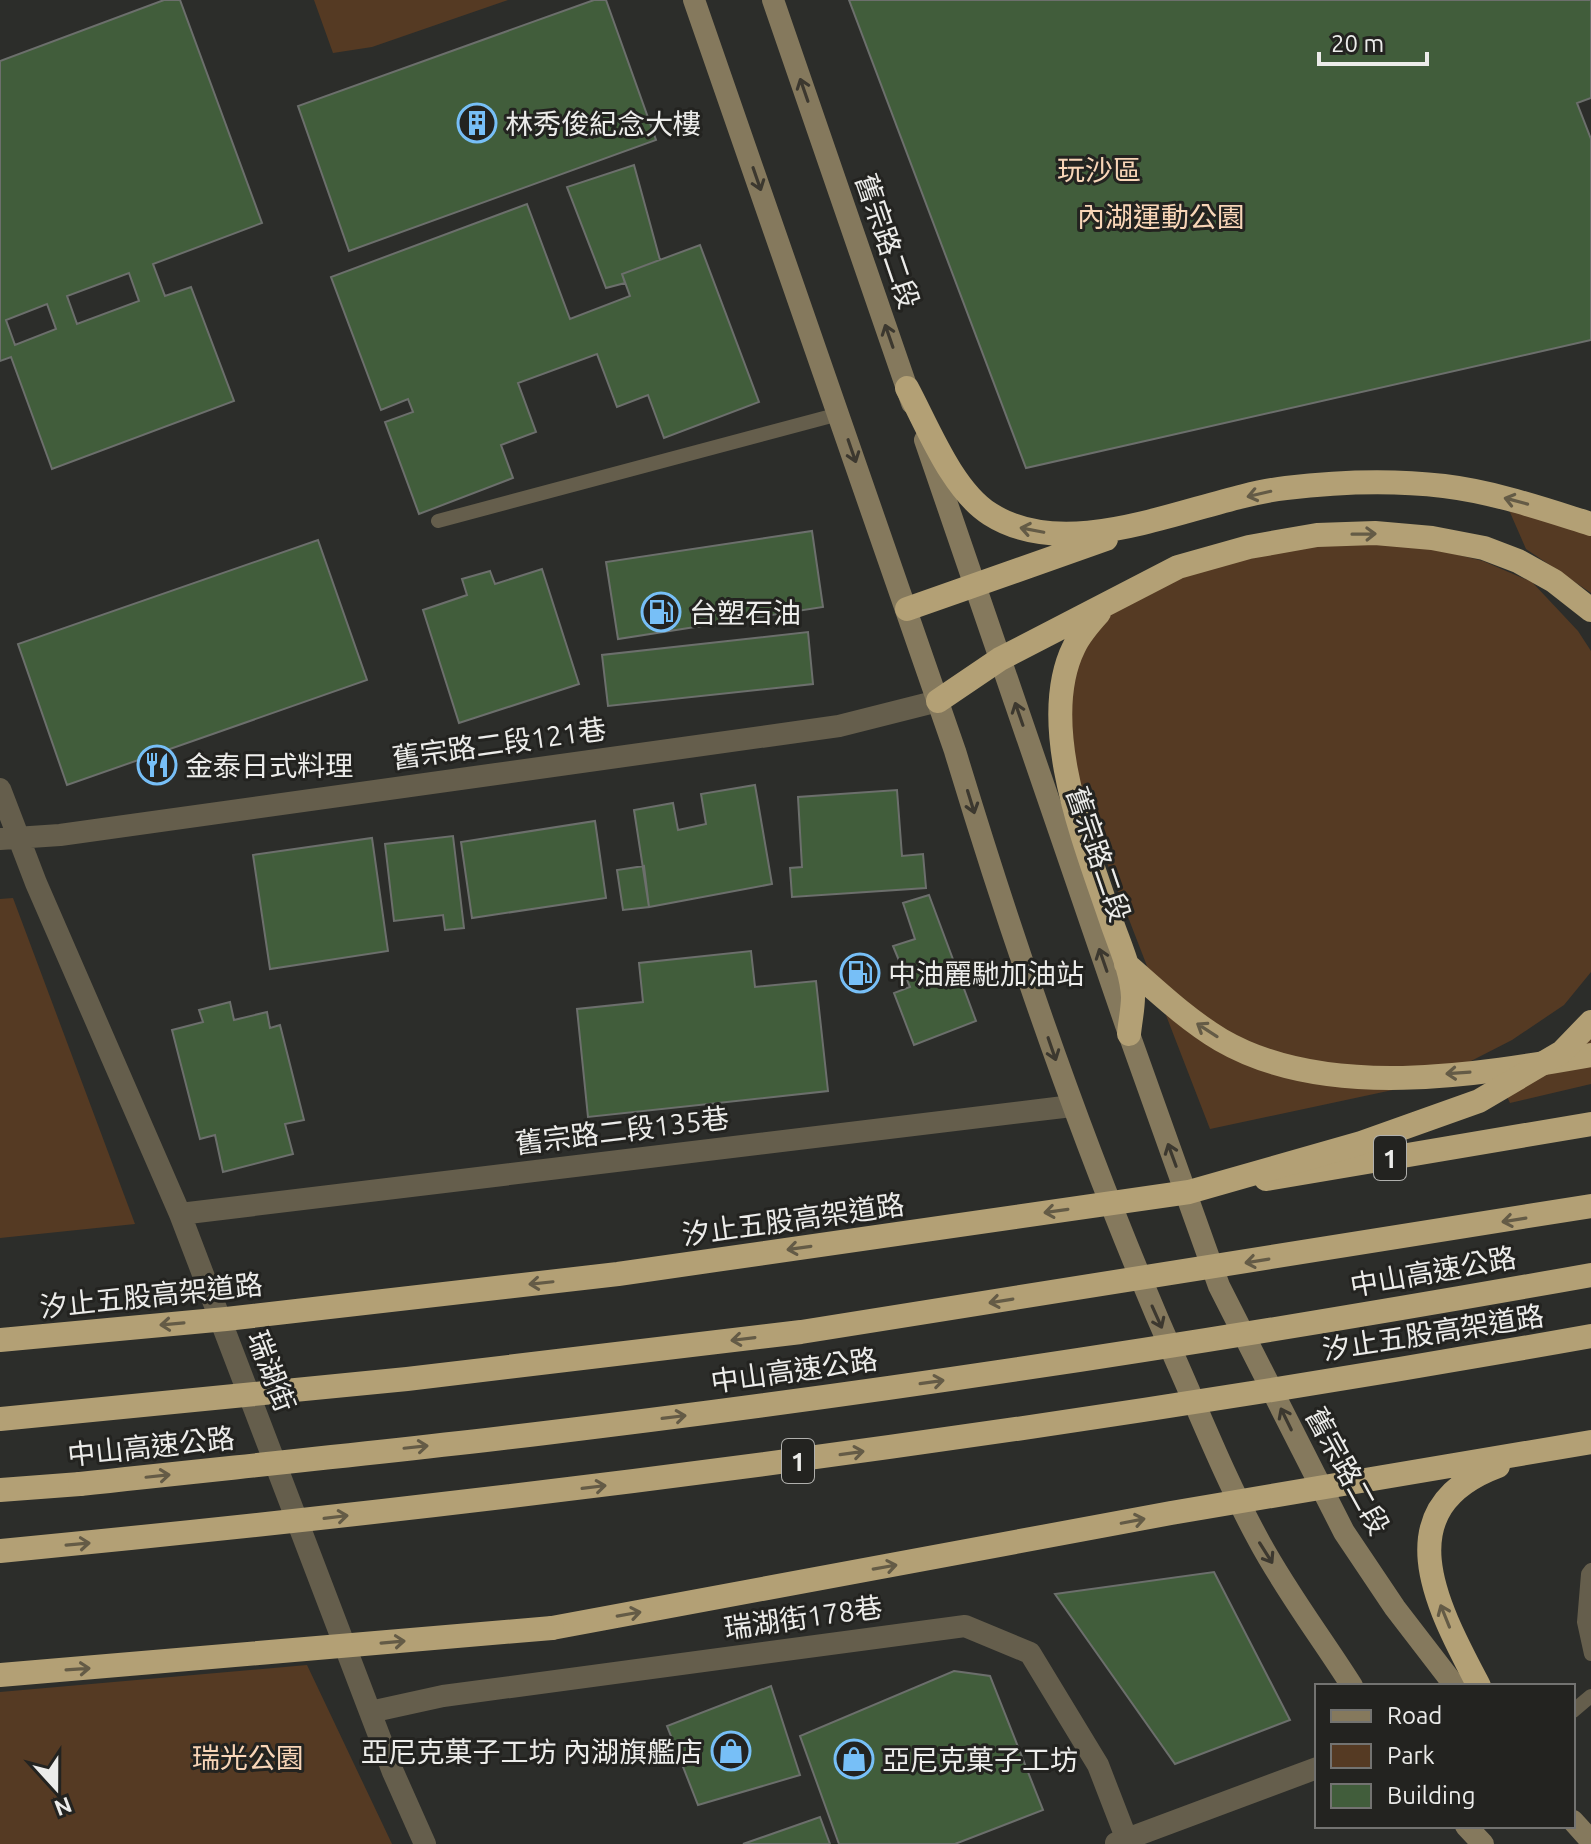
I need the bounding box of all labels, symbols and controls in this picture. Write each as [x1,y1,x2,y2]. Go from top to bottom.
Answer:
scale bar [1319,16,1427,66]
text: 20 m [1331,30,1384,57]
one-way arrow [795,78,810,103]
building icon: 林秀俊紀念大樓 [456,102,498,144]
place label: 林秀俊紀念大樓 [505,108,701,139]
park label: 玩沙區 [1057,154,1141,185]
one-way arrow [751,166,765,191]
street label: 舊宗路二段 [851,170,925,312]
park label: 內湖運動公園 [1077,201,1245,232]
one-way arrow [880,323,895,348]
one-way arrow [846,438,861,463]
one-way arrow [1246,487,1272,502]
one-way arrow [1504,493,1530,508]
one-way arrow [1020,522,1045,537]
one-way arrow [1350,526,1377,541]
fuel station icon: 台塑石油 [640,591,682,633]
place label: 台塑石油 [689,597,801,628]
one-way arrow [1010,702,1025,727]
street label: 舊宗路二段121巷 [390,713,608,773]
restaurant icon: 金泰日式料理 [136,744,178,786]
place label: 金泰日式料理 [185,750,353,781]
street label: 舊宗路二段 [1062,783,1136,925]
one-way arrow [965,789,979,814]
one-way arrow [1095,948,1110,973]
fuel station icon: 中油麗馳加油站 [839,952,881,994]
place label: 中油麗馳加油站 [888,958,1084,989]
one-way arrow [1197,1022,1219,1039]
one-way arrow [1046,1036,1061,1061]
one-way arrow [1445,1066,1472,1081]
street label: 舊宗路二段135巷 [513,1101,731,1159]
road number: 1 [1374,1136,1406,1180]
one-way arrow [1164,1143,1179,1168]
street label: 汐止五股高架道路 [680,1188,906,1250]
one-way arrow [1044,1204,1070,1219]
one-way arrow [1502,1214,1527,1229]
one-way arrow [787,1241,812,1256]
street label: 中山高速公路 [1348,1241,1518,1301]
one-way arrow [1245,1254,1271,1269]
street label: 汐止五股高架道路 [38,1268,264,1322]
one-way arrow [529,1276,555,1291]
one-way arrow [988,1294,1014,1309]
street label: 汐止五股高架道路 [1320,1299,1546,1365]
one-way arrow [1150,1305,1165,1329]
one-way arrow [159,1317,186,1332]
street label: 瑞湖街 [242,1326,302,1416]
one-way arrow [731,1332,756,1347]
street label: 中山高速公路 [709,1343,879,1397]
one-way arrow [919,1374,944,1389]
street label: 舊宗路二段 [1301,1402,1395,1540]
one-way arrow [1278,1408,1293,1432]
one-way arrow [660,1409,687,1424]
street label: 中山高速公路 [66,1422,236,1470]
road number: 1 [782,1439,814,1483]
one-way arrow [402,1440,429,1455]
one-way arrow [839,1445,864,1460]
one-way arrow [144,1468,171,1483]
one-way arrow [581,1479,607,1494]
one-way arrow [322,1509,349,1524]
one-way arrow [1119,1512,1145,1527]
one-way arrow [64,1536,91,1551]
one-way arrow [1258,1541,1275,1563]
one-way arrow [872,1559,897,1574]
street label: 瑞湖街178巷 [722,1591,884,1643]
one-way arrow [1437,1604,1451,1629]
one-way arrow [616,1605,641,1620]
one-way arrow [379,1635,406,1650]
one-way arrow [64,1661,91,1676]
legend [1315,1684,1575,1828]
text: Road [1387,1702,1442,1729]
shop icon: 亞尼克菓子工坊 內湖旗艦店 [710,1730,752,1772]
place label: 亞尼克菓子工坊 內湖旗艦店 [361,1736,703,1767]
shop icon: 亞尼克菓子工坊 [833,1738,875,1780]
park label: 瑞光公園 [192,1742,304,1773]
text: Park [1387,1742,1435,1769]
place label: 亞尼克菓子工坊 [882,1744,1078,1775]
north arrow [16,1748,96,1828]
text: Building [1387,1782,1475,1809]
text: N [51,1793,75,1822]

